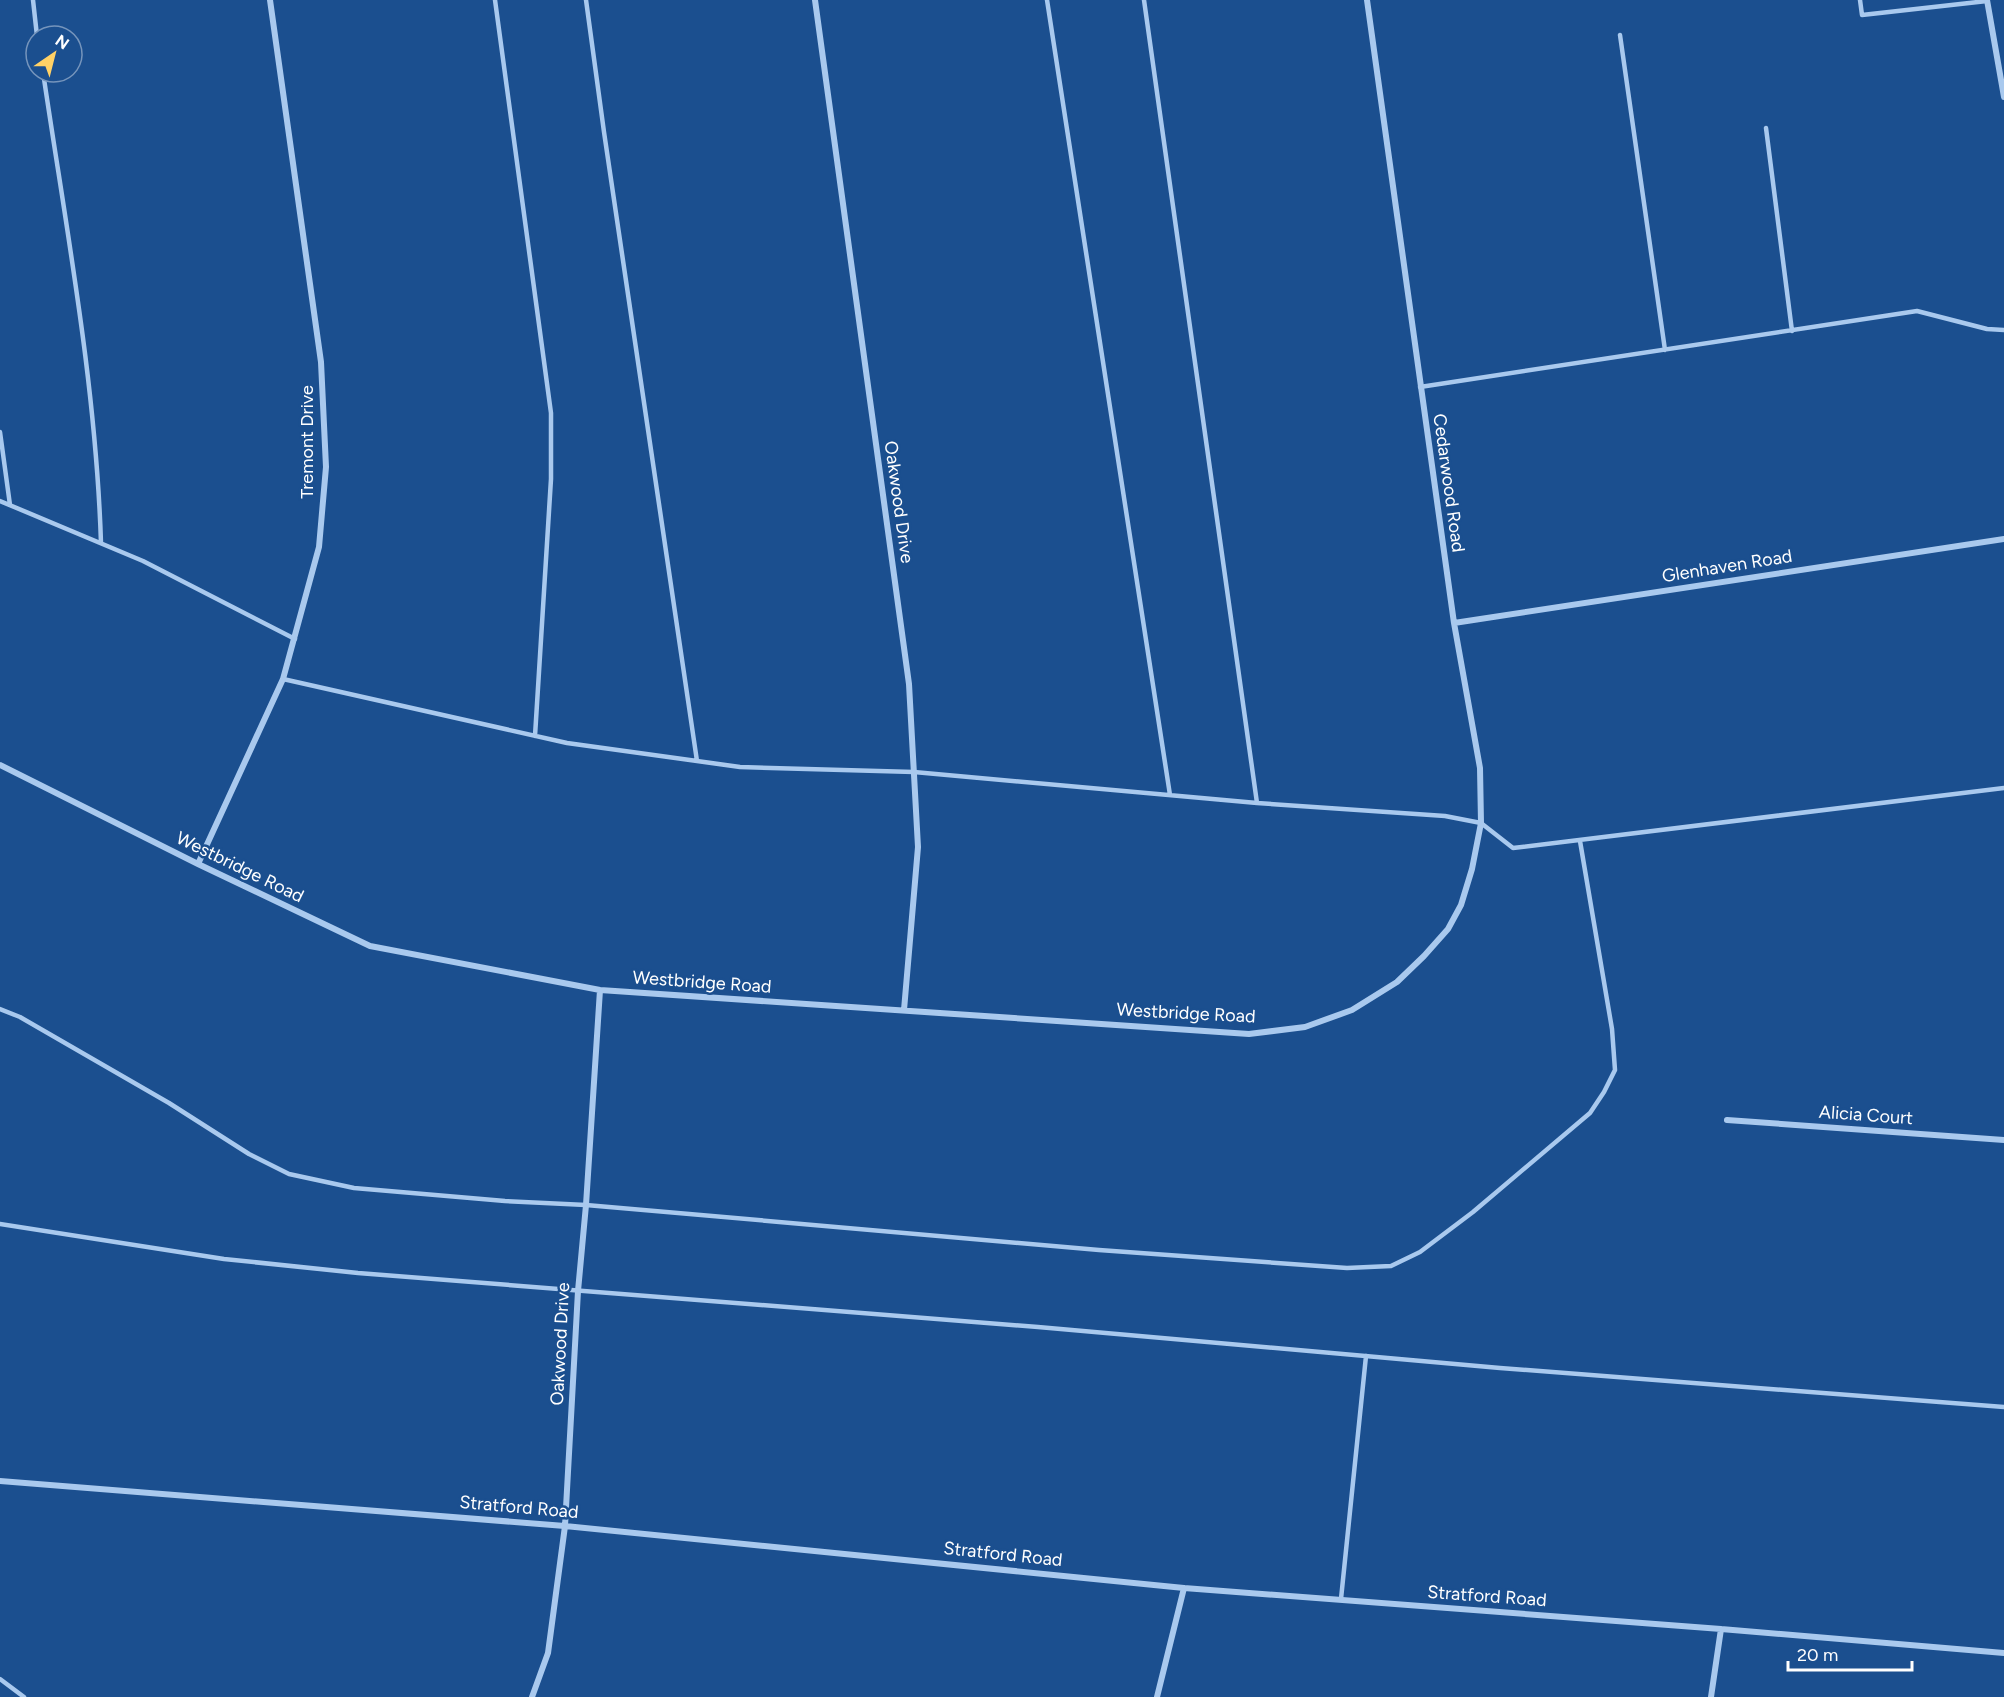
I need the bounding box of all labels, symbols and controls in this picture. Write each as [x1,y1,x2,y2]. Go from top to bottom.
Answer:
north arrow [24,24,84,84]
text: N [52,31,73,53]
street label: Tremont Drive [296,385,318,499]
street label: Cedarwood Road [1428,412,1470,554]
street label: Oakwood Drive [880,439,918,565]
street label: Glenhaven Road [1660,545,1794,587]
street label: Westbridge Road [173,827,307,907]
street label: Westbridge Road [632,966,772,998]
street label: Westbridge Road [1116,998,1256,1028]
street label: Alicia Court [1818,1101,1914,1129]
street label: Oakwood Drive [546,1282,574,1406]
street label: Stratford Road [459,1491,579,1523]
street label: Stratford Road [942,1537,1064,1571]
street label: Stratford Road [1427,1581,1547,1611]
scale bar [1788,1634,1912,1672]
text: 20 m [1797,1644,1838,1666]

